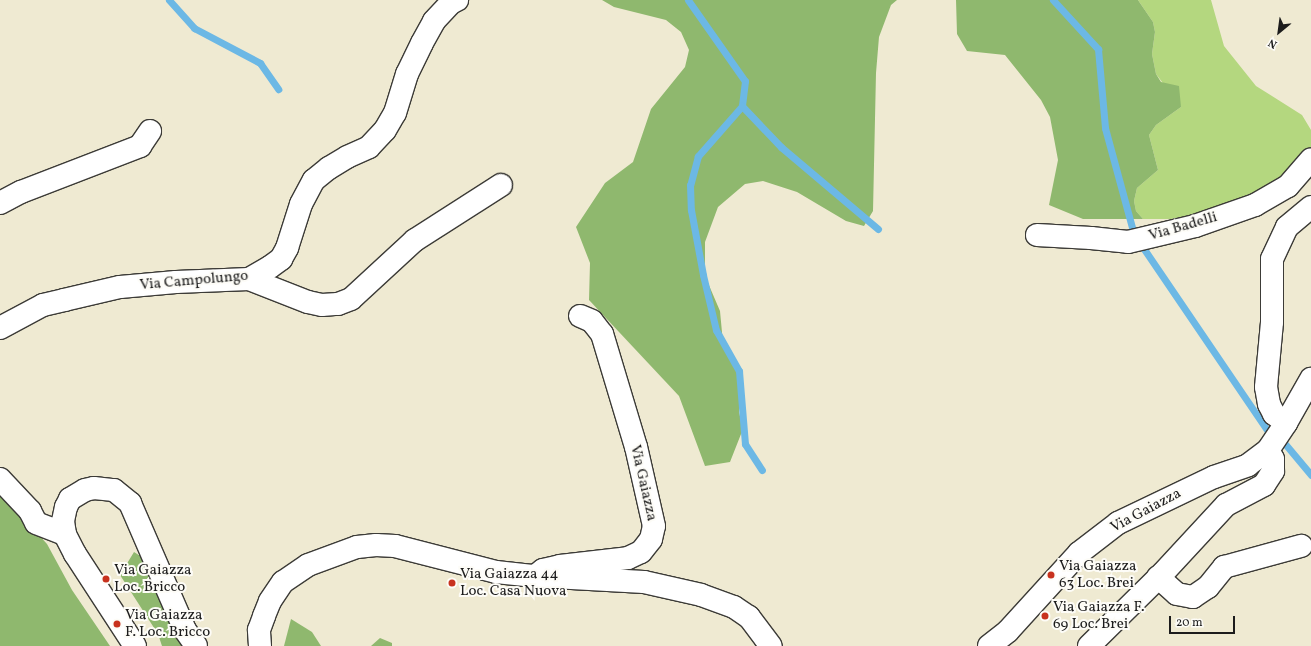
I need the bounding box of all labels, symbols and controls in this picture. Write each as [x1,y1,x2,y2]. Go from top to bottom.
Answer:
north arrow [1259,12,1299,52]
text: N [1266,34,1280,51]
street label: Via Badelli [1147,209,1219,245]
street label: Via Campolungo [139,267,249,295]
street label: Via Gaiazza [626,443,660,523]
street label: Via Gaiazza [1108,485,1184,537]
place label: Via Gaiazza 63 Loc. Brei [1059,557,1136,592]
place label: Via Gaiazza Loc. Bricco [114,561,191,596]
place label: Via Gaiazza 44 Loc. Casa Nuova [460,565,567,600]
marker: Via Gaiazza 63 Loc. Brei [1046,570,1056,580]
marker: Via Gaiazza Loc. Bricco [101,574,111,584]
marker: Via Gaiazza 44 Loc. Casa Nuova [447,578,457,588]
place label: Via Gaiazza F. 69 Loc. Brei [1053,598,1144,633]
place label: Via Gaiazza F. Loc. Bricco [125,606,210,641]
scale bar [1171,608,1237,634]
marker: Via Gaiazza F. 69 Loc. Brei [1040,611,1050,621]
text: 20 m [1176,615,1203,631]
marker: Via Gaiazza F. Loc. Bricco [112,619,122,629]

